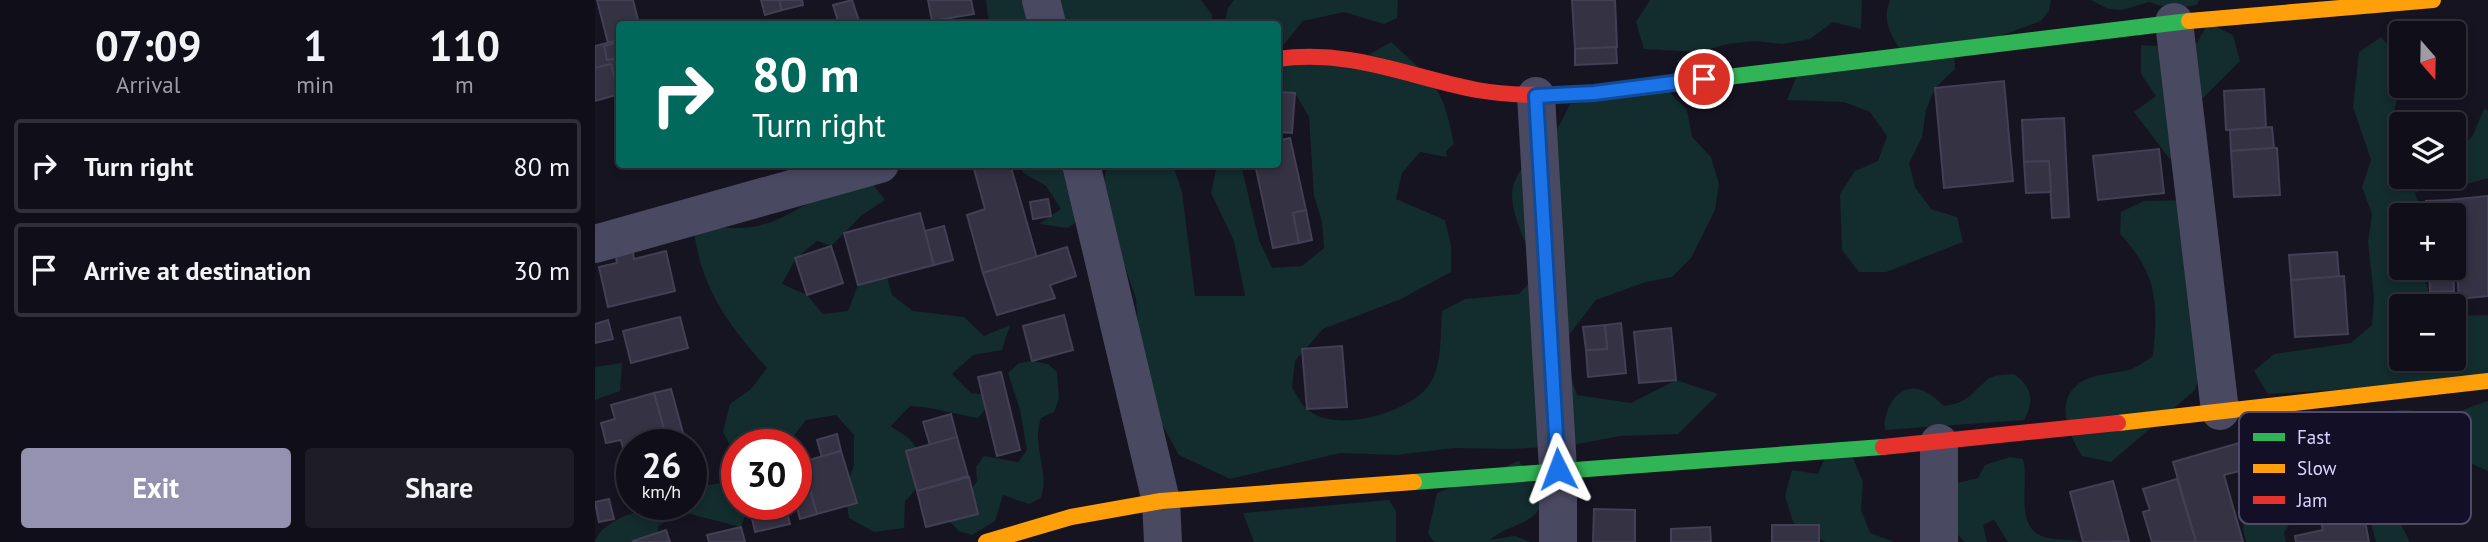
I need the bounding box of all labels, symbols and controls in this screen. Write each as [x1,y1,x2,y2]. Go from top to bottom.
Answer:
text: 07:09 [95,18,201,73]
text: 1 [303,18,327,73]
text: 110 [429,18,500,73]
north arrow [2389,21,2466,98]
map controls [2389,21,2466,371]
text: 80 m [752,42,859,106]
icon: right [637,49,728,140]
pin [1674,49,1734,109]
icon: arrive [1685,60,1723,98]
text: Arrival [116,70,180,99]
text: min [296,70,334,99]
text: m [455,70,474,99]
text: Turn right [752,104,886,146]
button: layers [2389,112,2466,189]
icon: right [25,147,63,185]
text: Turn right [84,150,193,183]
text: 80 m [514,150,570,183]
button: + [2389,203,2466,280]
icon: arrive [25,251,63,289]
text: Arrive at destination [84,254,311,287]
text: 30 m [514,254,570,287]
button: − [2389,294,2466,371]
legend [2239,412,2471,524]
text: Fast [2297,425,2331,449]
speed limit sign: 30 [721,429,812,520]
position arrow [1521,432,1595,506]
text: 26 [642,442,681,488]
button: Exit [21,448,291,528]
button: Share [305,448,574,528]
text: Slow [2297,456,2337,480]
text: km/h [642,480,681,503]
text: Jam [2296,488,2327,512]

